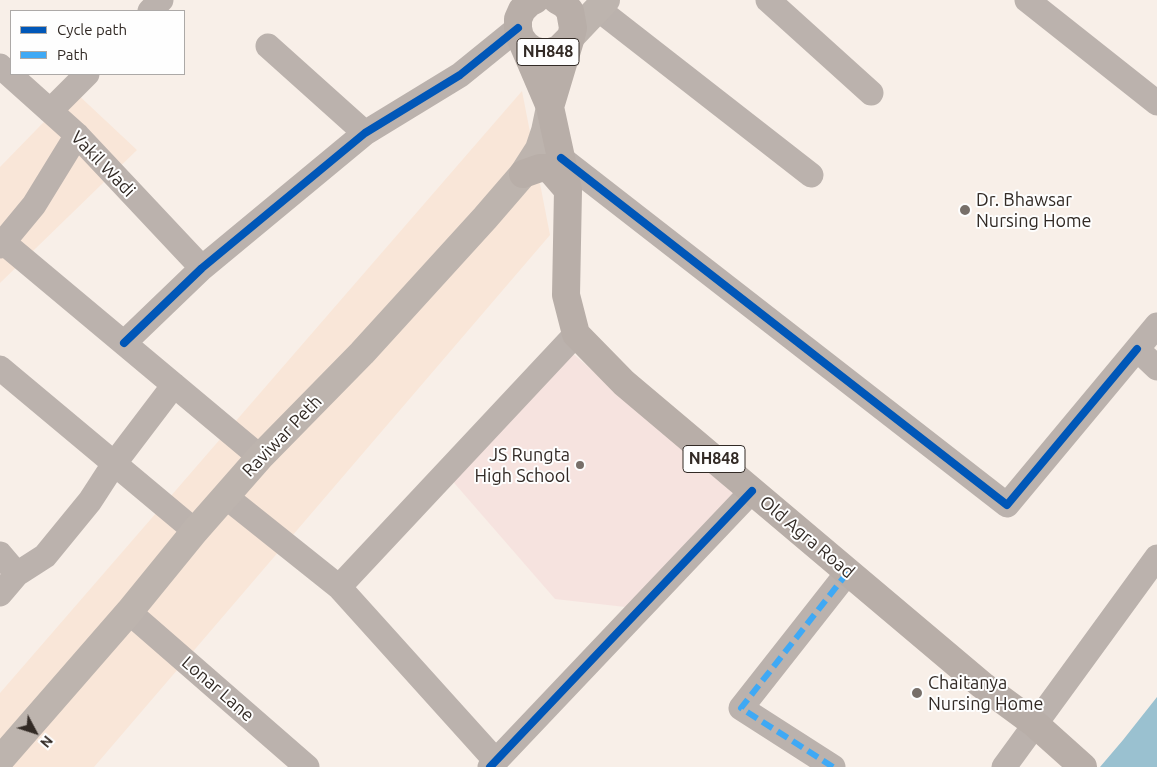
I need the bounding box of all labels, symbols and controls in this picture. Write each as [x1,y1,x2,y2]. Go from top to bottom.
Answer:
legend [10,10,185,75]
text: Cycle path [57,21,127,38]
road number: NH848 [517,38,579,66]
text: Path [57,46,88,63]
street label: Vakil Wadi [66,127,140,201]
place label: Dr. Bhawsar Nursing Home [976,189,1091,232]
marker: Dr. Bhawsar Nursing Home [958,203,972,217]
street label: Raviwar Peth [238,391,326,481]
place label: JS Rungta High School [474,444,570,486]
road number: NH848 [683,446,745,472]
marker: JS Rungta High School [574,459,586,471]
street label: Old Agra Road [755,491,859,583]
street label: Lonar Lane [177,652,259,726]
place label: Chaitanya Nursing Home [928,672,1043,714]
marker: Chaitanya Nursing Home [910,686,924,700]
north arrow [10,707,60,757]
text: N [37,732,56,751]

